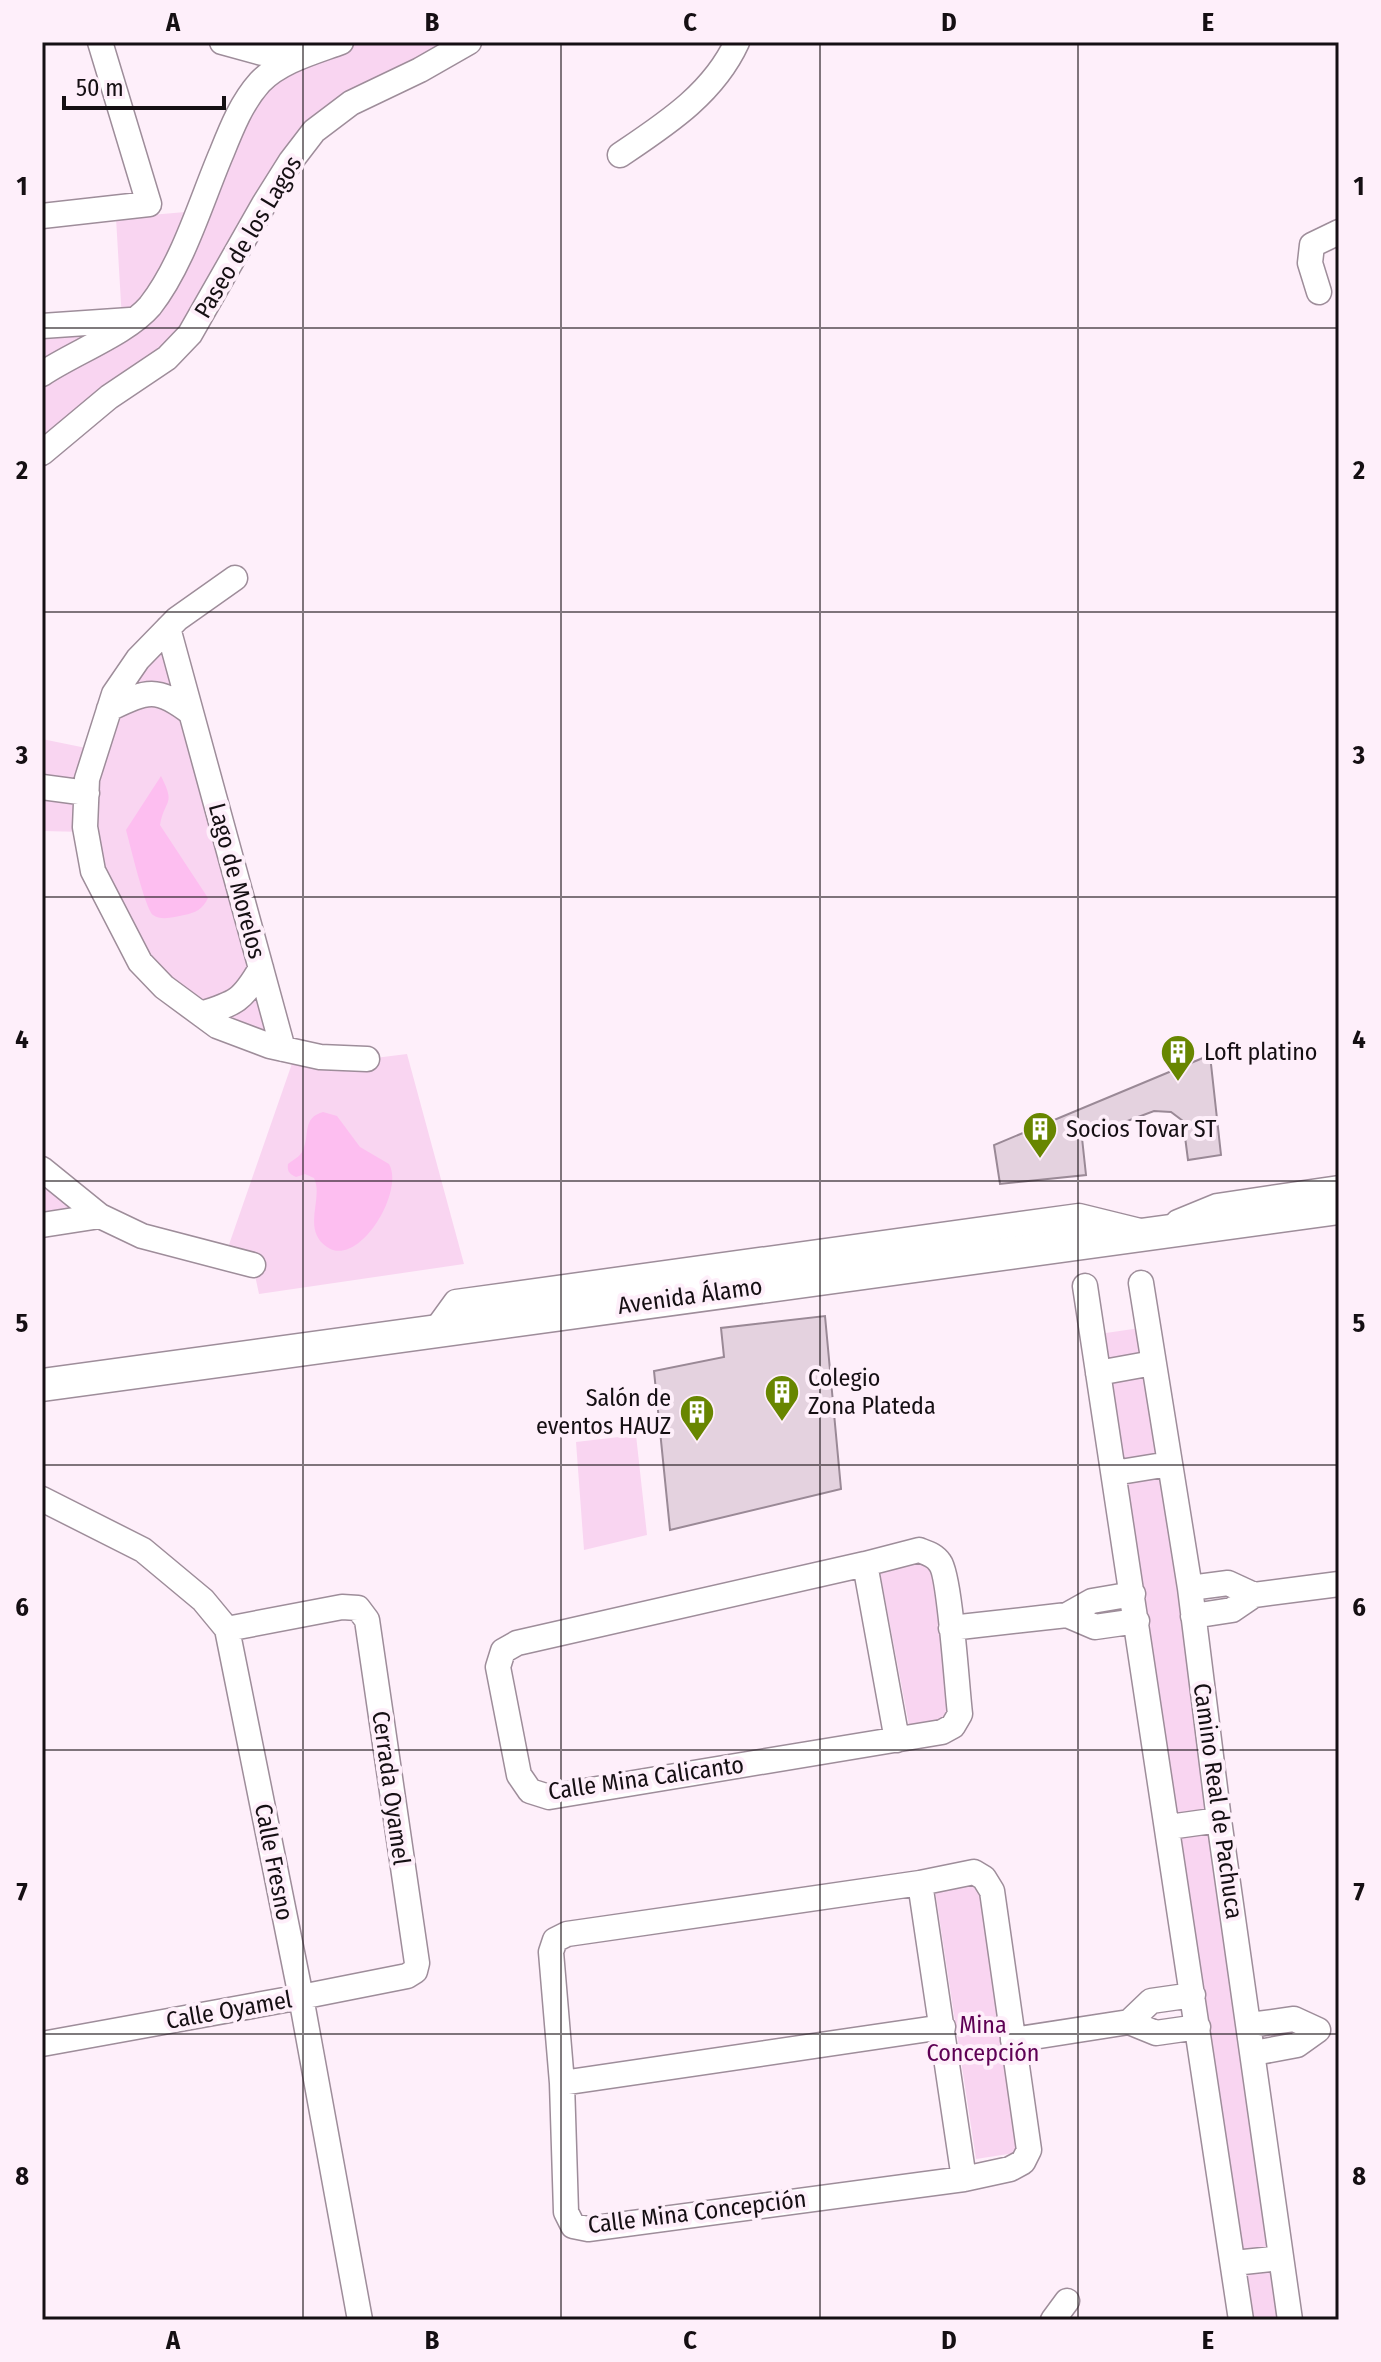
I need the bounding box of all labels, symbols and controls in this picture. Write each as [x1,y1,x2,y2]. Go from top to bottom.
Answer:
text: A [165,7,181,38]
text: B [425,7,440,38]
text: C [683,7,697,38]
text: D [941,7,957,38]
text: E [1202,7,1214,38]
scale bar [64,60,224,110]
text: 50 m [76,74,124,102]
street label: Paseo de los Lagos [189,151,307,323]
text: 1 [17,171,28,202]
text: 1 [1354,171,1365,202]
text: 2 [15,455,28,486]
text: 2 [1352,455,1365,486]
text: 3 [15,740,28,771]
text: 3 [1352,740,1365,771]
street label: Lago de Morelos [203,800,271,962]
text: 4 [15,1024,29,1055]
text: 4 [1352,1024,1366,1055]
building icon: Loft platino [1159,1033,1197,1083]
place label: Loft platino [1204,1038,1317,1066]
building icon: Socios Tovar ST [1021,1110,1059,1160]
place label: Socios Tovar ST [1066,1115,1216,1143]
street label: Avenida Álamo [616,1271,764,1320]
text: 5 [16,1308,29,1339]
text: 5 [1353,1308,1366,1339]
place label: Colegio Zona Plateda [808,1364,936,1420]
building icon: Colegio Zona Plateda [763,1373,801,1423]
place label: Salón de eventos HAUZ [536,1384,671,1440]
building icon: Salón de eventos HAUZ [678,1393,716,1443]
text: 6 [15,1592,29,1623]
text: 6 [1352,1592,1366,1623]
street label: Camino Real de Pachuca [1188,1681,1248,1921]
street label: Cerrada Oyamel [366,1709,416,1867]
street label: Calle Mina Calicanto [546,1750,746,1806]
street label: Calle Fresno [249,1801,299,1923]
text: 7 [16,1877,28,1908]
text: 7 [1353,1877,1365,1908]
street label: Calle Oyamel [164,1985,294,2035]
park label: Mina Concepción [926,2011,1040,2067]
text: 8 [15,2161,29,2192]
text: 8 [1352,2161,1366,2192]
street label: Calle Mina Concepción [586,2185,808,2239]
text: A [165,2325,181,2356]
text: B [425,2325,440,2356]
text: C [683,2325,697,2356]
text: D [941,2325,957,2356]
text: E [1202,2325,1214,2356]

